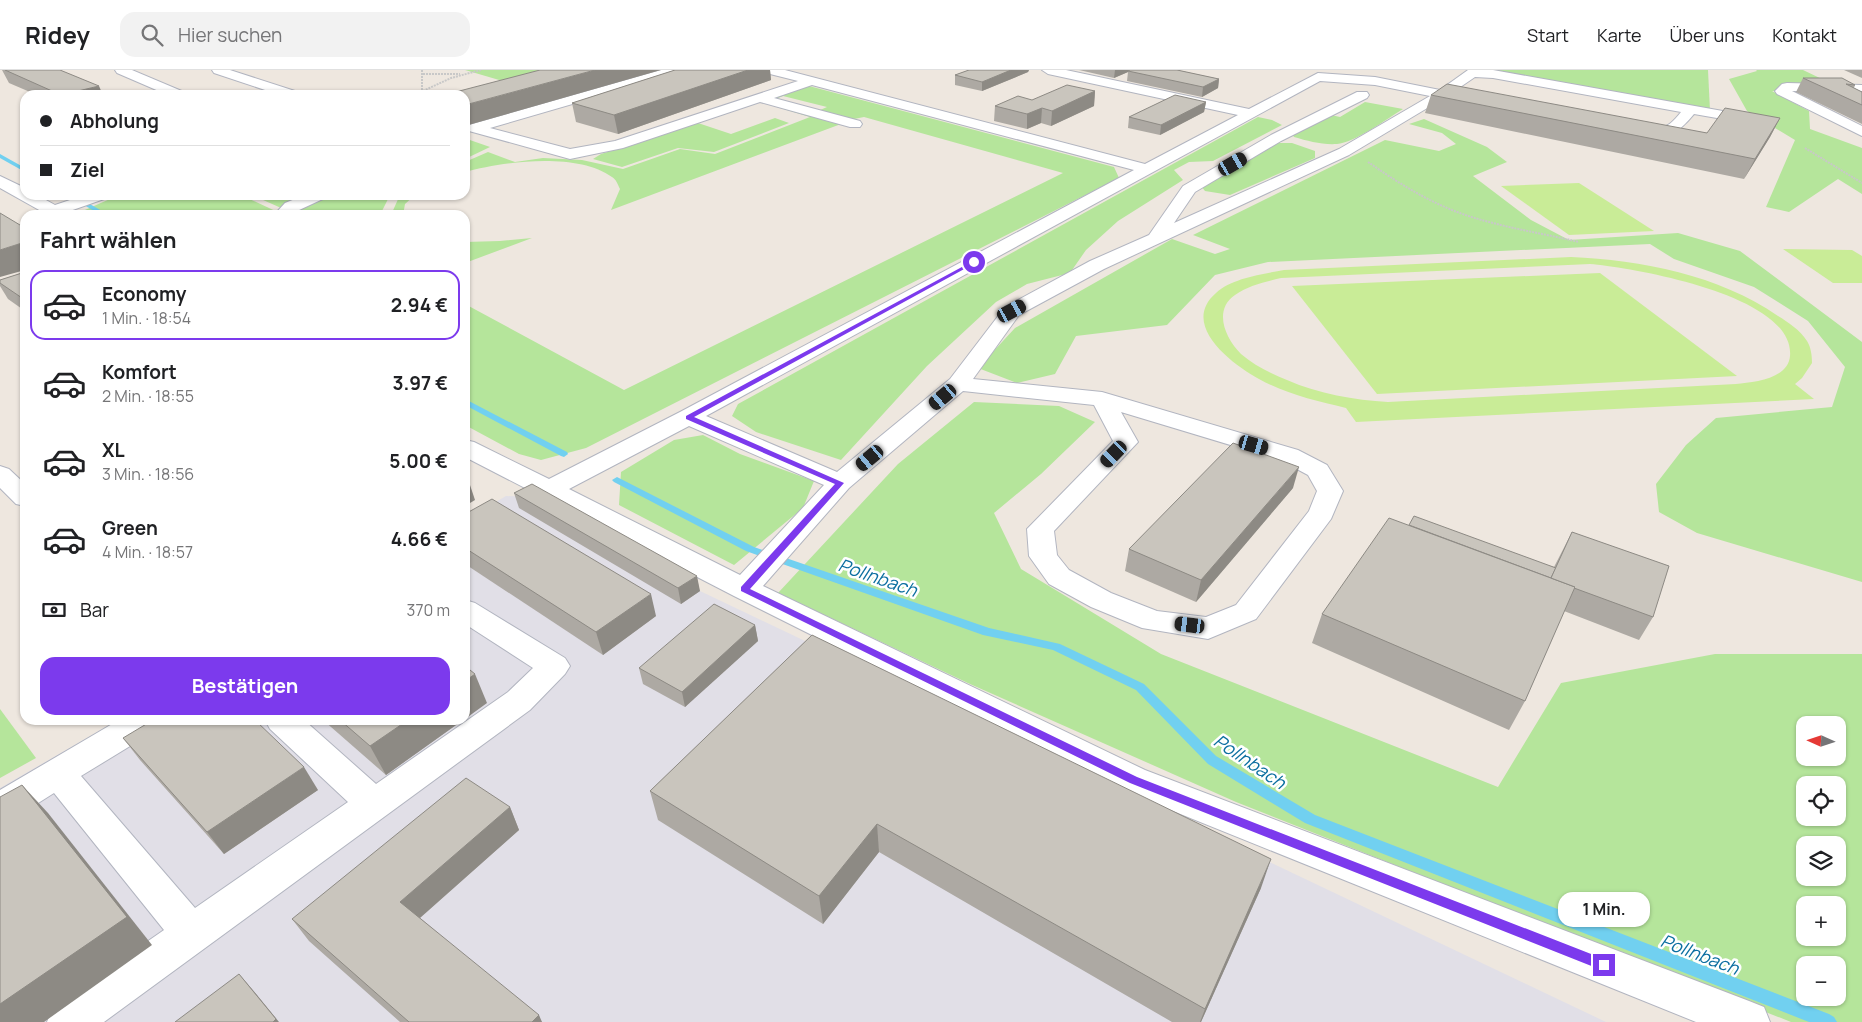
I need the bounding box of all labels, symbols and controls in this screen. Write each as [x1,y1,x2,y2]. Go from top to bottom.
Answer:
search box [120,12,470,57]
text: Ridey [25,18,90,51]
icon: search [138,21,166,49]
text: Hier suchen [178,22,282,48]
text: Start [1527,23,1569,47]
text: Karte [1597,23,1642,47]
text: Über uns [1670,23,1744,47]
text: Kontakt [1772,23,1837,47]
text: Abholung [70,108,159,134]
car [1216,150,1249,178]
text: Ziel [70,157,105,183]
text: Fahrt wählen [40,225,177,255]
route start [963,251,985,273]
text: Economy [102,281,186,307]
icon: car [42,283,87,328]
text: 2.94 € [391,292,448,318]
car [995,297,1028,325]
text: 1 Min. · 18:54 [102,307,191,329]
text: Komfort [102,359,177,385]
icon: car [42,361,87,406]
text: 3.97 € [393,370,448,396]
car [926,382,959,412]
text: 2 Min. · 18:55 [102,385,194,407]
car [1237,434,1270,456]
text: XL [102,437,125,463]
car [1098,438,1129,470]
icon: car [42,439,87,484]
car [853,443,886,473]
text: 5.00 € [389,448,448,474]
text: 3 Min. · 18:56 [102,463,194,485]
text: Green [102,515,158,541]
icon: car [42,517,87,562]
text: 4.66 € [391,526,448,552]
text: 4 Min. · 18:57 [102,541,193,563]
water label: Pollnbach [835,552,922,602]
icon: cash [40,596,68,624]
text: Bar [80,597,109,623]
text: 370 m [407,599,450,621]
car [1174,616,1205,634]
button: Bestätigen [40,657,450,715]
north arrow [1796,716,1846,766]
map controls [1796,716,1846,1006]
water label: Pollnbach [1209,728,1292,795]
button: locate [1796,776,1846,826]
button: layers [1796,836,1846,886]
callout: 1 Min. [1558,892,1650,928]
button: + [1796,896,1846,946]
text: 1 Min. [1582,898,1626,920]
water label: Pollnbach [1657,928,1744,980]
route end [1593,954,1615,976]
button: − [1796,956,1846,1006]

